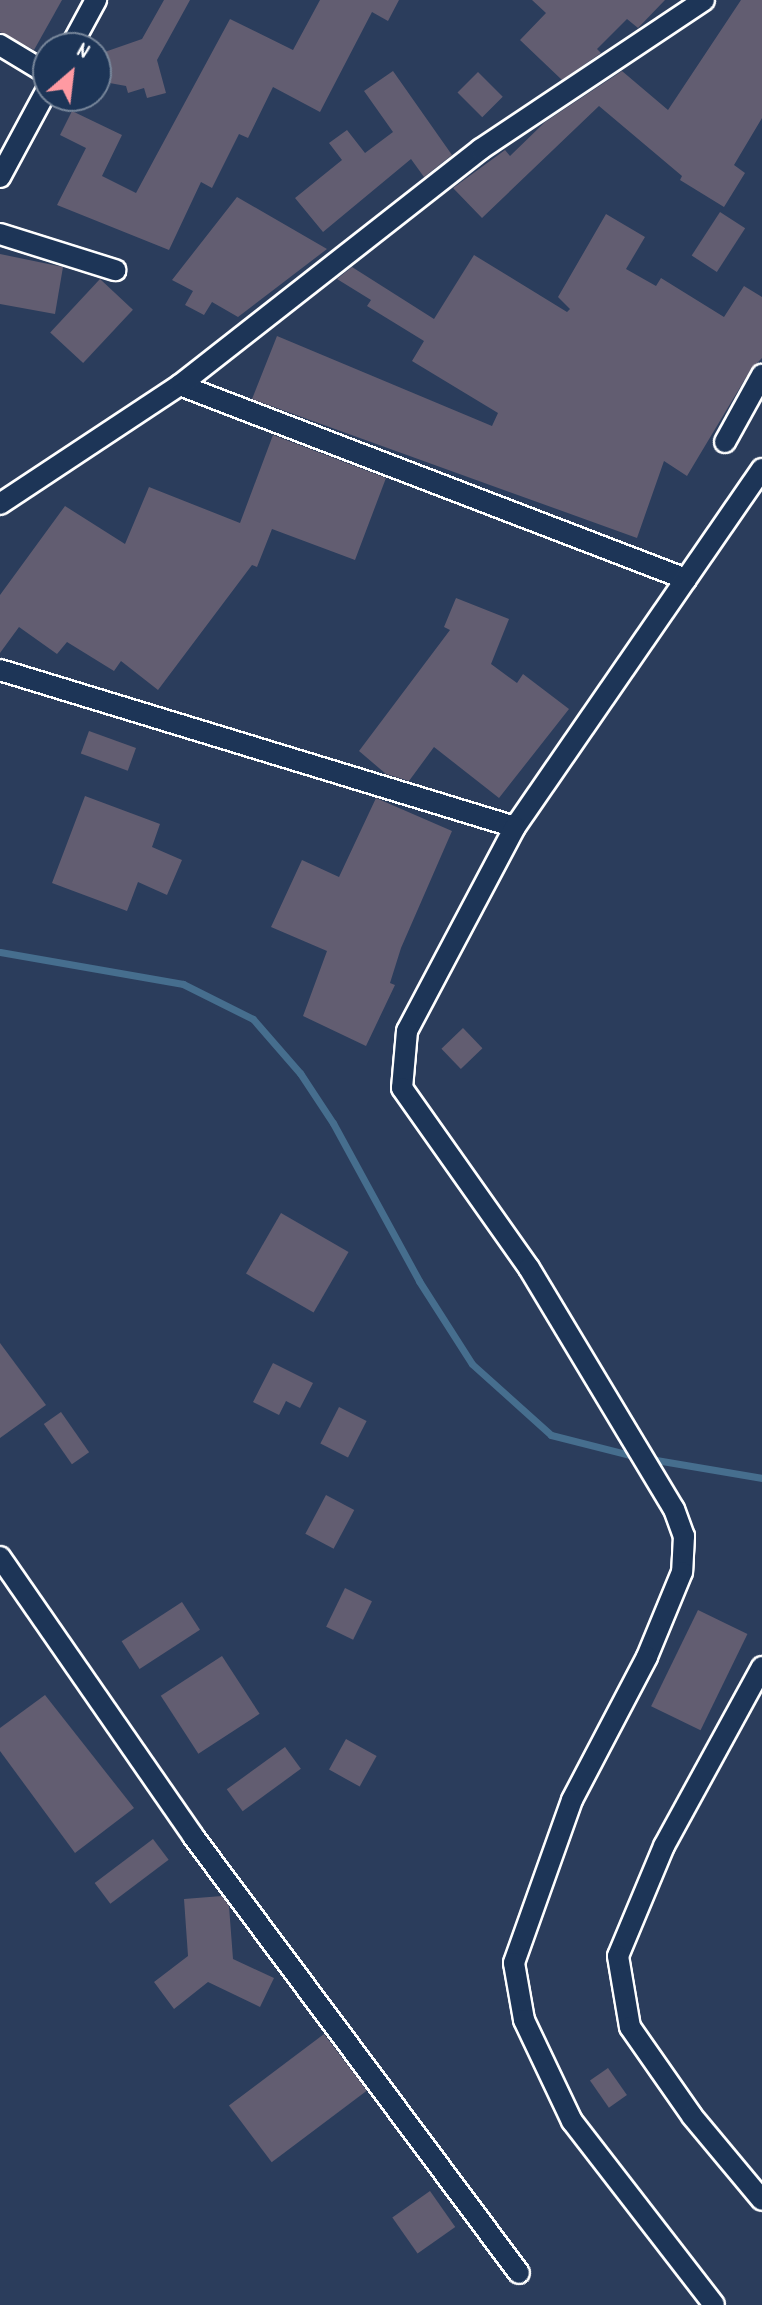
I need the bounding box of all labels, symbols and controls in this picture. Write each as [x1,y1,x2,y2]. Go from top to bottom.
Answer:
north arrow [32,32,112,112]
text: N [70,36,95,68]

